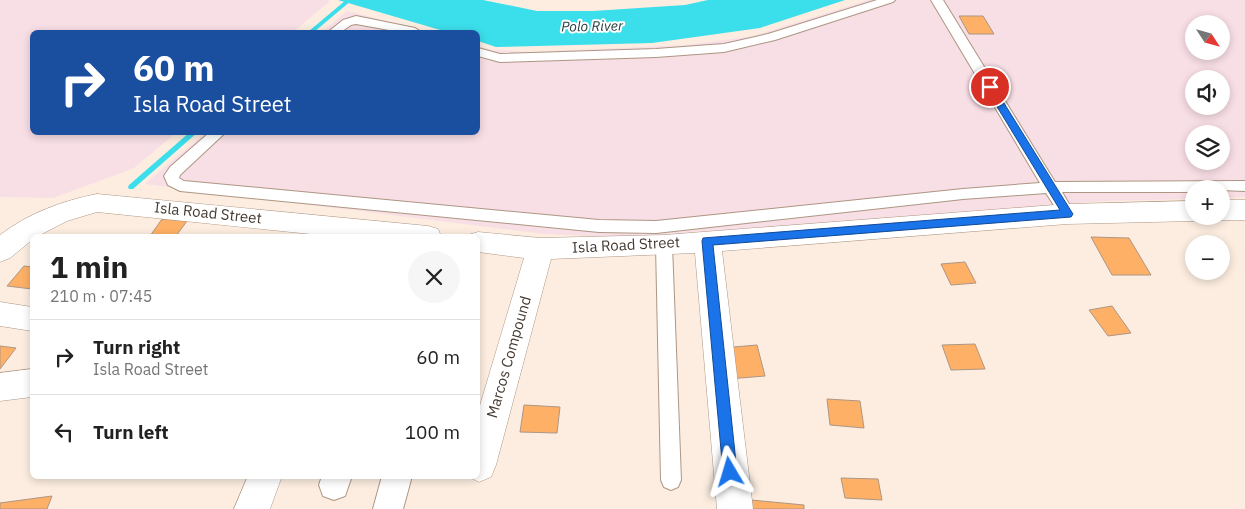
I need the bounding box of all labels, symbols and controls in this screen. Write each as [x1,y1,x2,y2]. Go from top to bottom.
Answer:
north arrow [1185,15,1230,60]
map controls [1185,15,1230,280]
water label: Polo River [561,16,624,36]
text: 60 m [133,45,215,91]
icon: right [50,50,115,115]
pin [969,66,1011,108]
button: sound [1185,70,1230,115]
icon: arrive [976,73,1004,101]
text: Isla Road Street [133,89,292,118]
button: layers [1185,125,1230,170]
button: + [1185,180,1230,225]
street label: Isla Road Street [153,197,263,228]
street label: Isla Road Street [571,232,680,257]
button: − [1185,235,1230,280]
text: 1 min [50,247,128,286]
button: close [408,251,460,303]
text: 210 m · 07:45 [50,286,152,306]
street label: Marcos Compound [482,294,535,420]
text: Turn right [93,335,180,359]
icon: right [50,343,78,371]
text: 60 m [416,345,460,369]
text: Isla Road Street [93,359,208,379]
icon: left [50,418,78,446]
text: Turn left [93,420,169,444]
text: 100 m [405,420,460,444]
position arrow [703,445,755,497]

